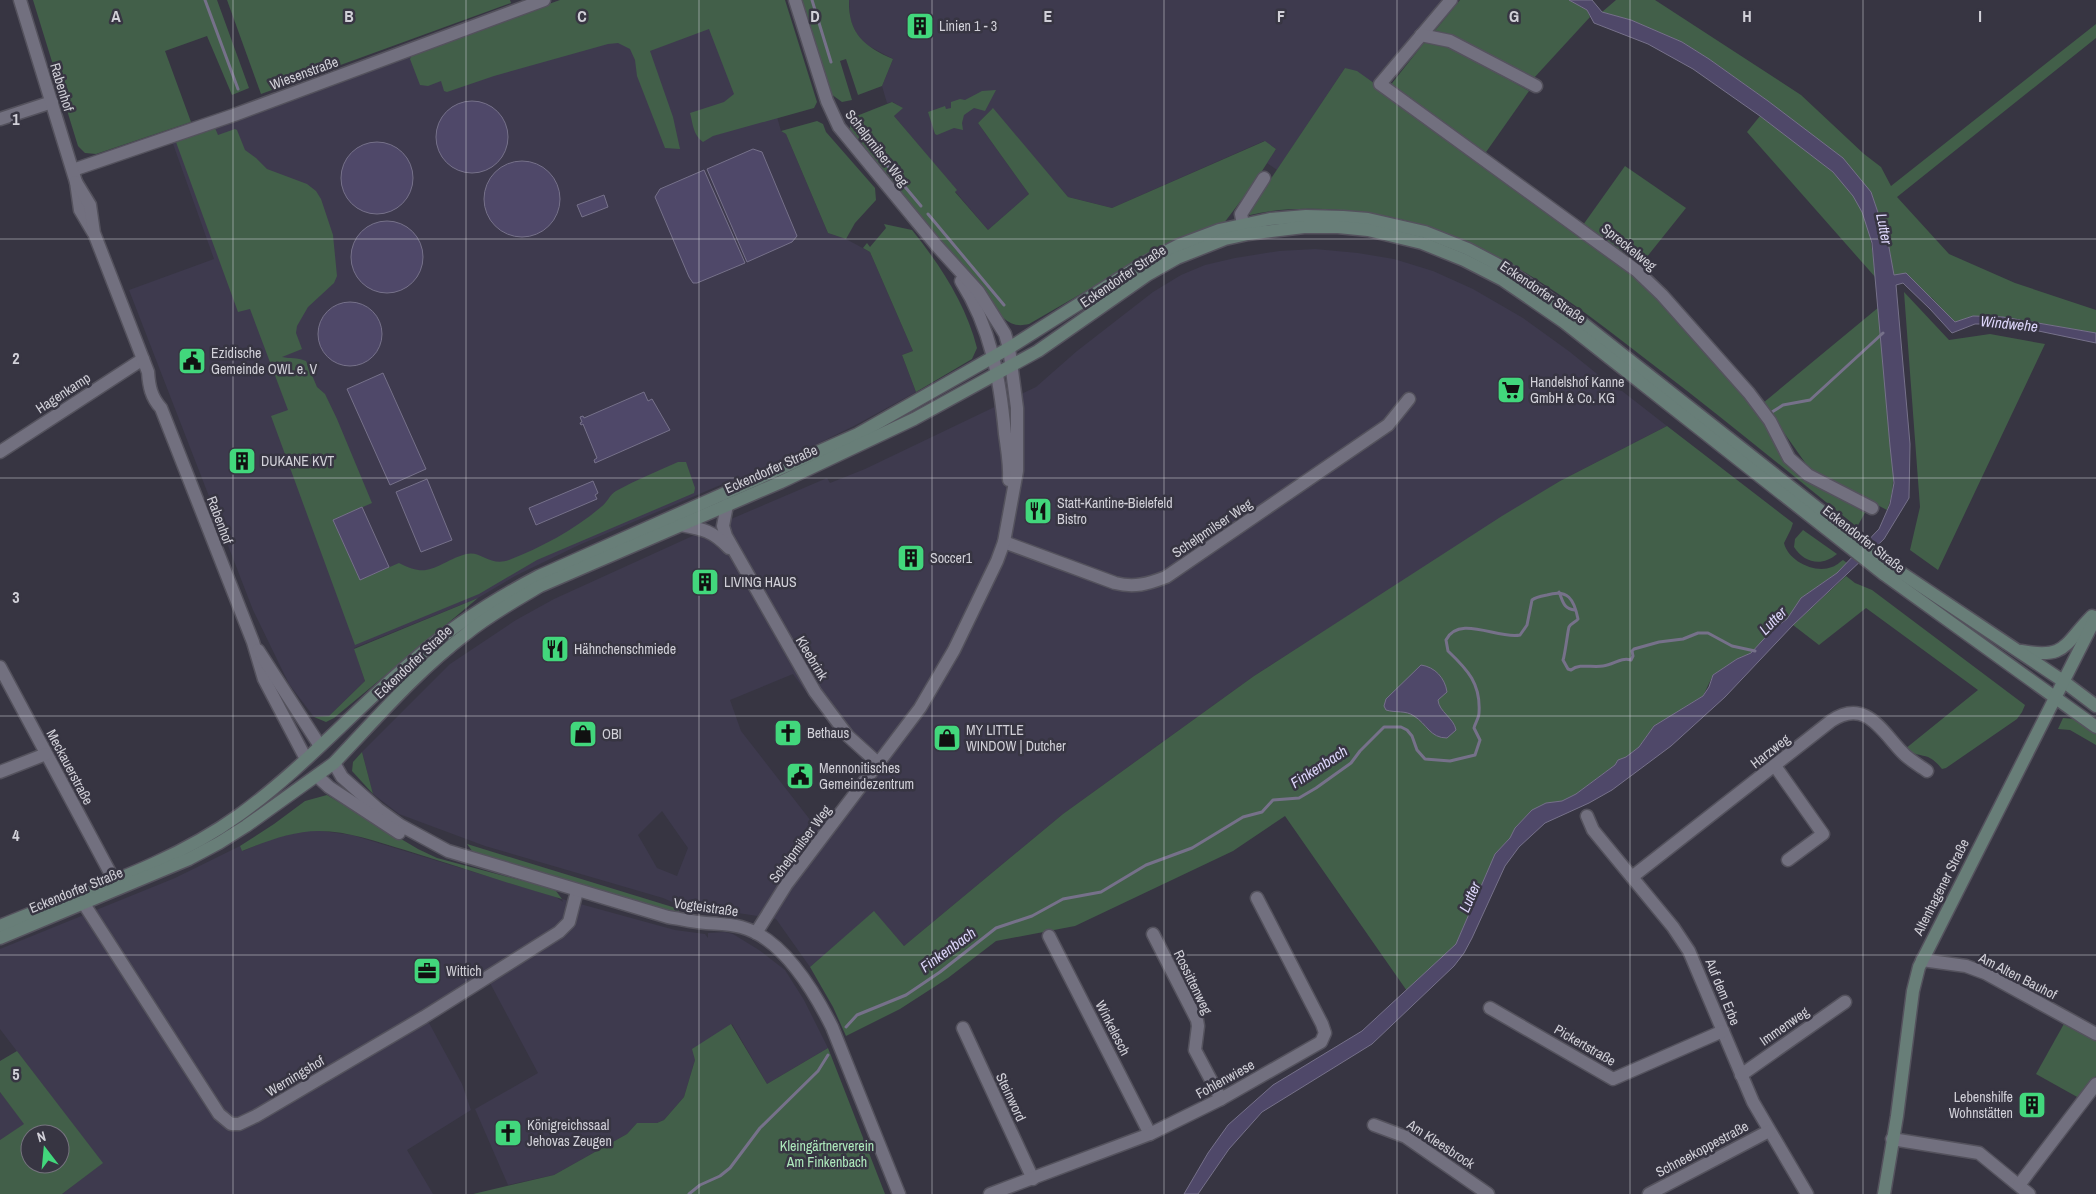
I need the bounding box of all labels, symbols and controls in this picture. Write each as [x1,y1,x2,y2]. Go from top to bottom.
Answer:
text: A [111,5,121,27]
text: B [344,5,354,27]
text: C [577,5,587,27]
text: D [810,5,820,27]
text: E [1044,5,1053,27]
text: F [1277,5,1285,27]
text: G [1509,5,1519,27]
text: H [1742,5,1752,27]
text: I [1978,5,1982,27]
building icon: Linien 1 - 3 [905,11,935,41]
place label: Linien 1 - 3 [939,17,997,35]
street label: Wiesenstraße [267,52,341,94]
street label: Rabenhof [46,61,78,114]
street label: Schelpmilser Weg [841,106,913,191]
text: 1 [12,108,20,130]
water label: Lutter [1871,211,1898,247]
street label: Spreckelweg [1598,219,1661,275]
street label: Eckendorfer Straße [1077,241,1169,311]
street label: Eckendorfer Straße [1497,257,1589,327]
water label: Windwehe [1979,310,2039,337]
place label: Ezidische Gemeinde OWL e. V [211,344,317,378]
public building icon: Ezidische Gemeinde OWL e. V [177,346,207,376]
text: 2 [12,347,20,369]
street label: Hagenkamp [32,369,94,417]
place label: Handelshof Kanne GmbH & Co. KG [1530,373,1624,407]
supermarket icon: Handelshof Kanne GmbH & Co. KG [1496,375,1526,405]
street label: Eckendorfer Straße [722,441,820,497]
building icon: DUKANE KVT [227,446,257,476]
place label: DUKANE KVT [261,452,334,470]
street label: Rabenhof [203,494,238,547]
place label: Statt-Kantine-Bielefeld Bistro [1057,494,1173,528]
street label: Schelpmilser Weg [1168,494,1256,561]
restaurant icon: Statt-Kantine-Bielefeld Bistro [1023,496,1053,526]
street label: Eckendorfer Straße [1819,501,1909,577]
building icon: Soccer1 [896,543,926,573]
place label: Soccer1 [930,549,973,567]
building icon: LIVING HAUS [690,567,720,597]
place label: LIVING HAUS [724,573,797,591]
text: 3 [12,586,20,608]
water label: Lutter [1754,601,1792,639]
street label: Eckendorfer Straße [370,621,456,703]
street label: Kleebrink [792,633,832,684]
restaurant icon: Hähnchenschmiede [540,634,570,664]
place label: Hähnchenschmiede [574,640,676,658]
church icon: Bethaus [773,718,803,748]
shop icon: OBI [568,719,598,749]
place label: MY LITTLE WINDOW | Dutcher [966,721,1066,755]
shop icon: MY LITTLE WINDOW | Dutcher [932,723,962,753]
place label: Bethaus [807,724,849,742]
place label: OBI [602,725,622,743]
street label: Meckauerstraße [43,726,97,808]
street label: Harzweg [1747,730,1794,772]
water label: Finkenbach [1286,740,1352,793]
place label: Mennonitisches Gemeindezentrum [819,759,914,793]
public building icon: Mennonitisches Gemeindezentrum [785,761,815,791]
street label: Schelpmilser Weg [765,801,836,887]
text: 4 [12,824,20,846]
street label: Altenhagener Straße [1908,836,1973,939]
street label: Eckendorfer Straße [26,863,126,917]
water label: Lutter [1454,877,1486,915]
street label: Vogteistraße [673,894,739,920]
water label: Finkenbach [916,922,980,977]
street label: Rossittenweg [1170,947,1217,1018]
street label: Am Alten Bauhof [1975,948,2061,1004]
street label: Auf dem Erbe [1701,955,1744,1028]
office icon: Wittich [412,956,442,986]
place label: Wittich [446,962,482,980]
street label: Winkelesch [1092,997,1134,1059]
street label: Immenweg [1756,1002,1813,1049]
street label: Pickertstraße [1551,1020,1619,1070]
street label: Werningshof [263,1051,328,1100]
street label: Fohlenwiese [1192,1055,1258,1103]
text: 5 [12,1063,20,1085]
street label: Steinword [992,1070,1030,1124]
place label: Lebenshilfe Wohnstätten [1949,1088,2013,1122]
building icon: Lebenshilfe Wohnstätten [2017,1090,2047,1120]
street label: Am Kleesbrock [1403,1115,1478,1173]
place label: Königreichssaal Jehovas Zeugen [527,1116,612,1150]
street label: Schneekoppestraße [1652,1117,1752,1181]
church icon: Königreichssaal Jehovas Zeugen [493,1118,523,1148]
north arrow [20,1124,70,1174]
text: N [35,1127,48,1146]
park label: Kleingärtnerverein Am Finkenbach [780,1137,874,1171]

